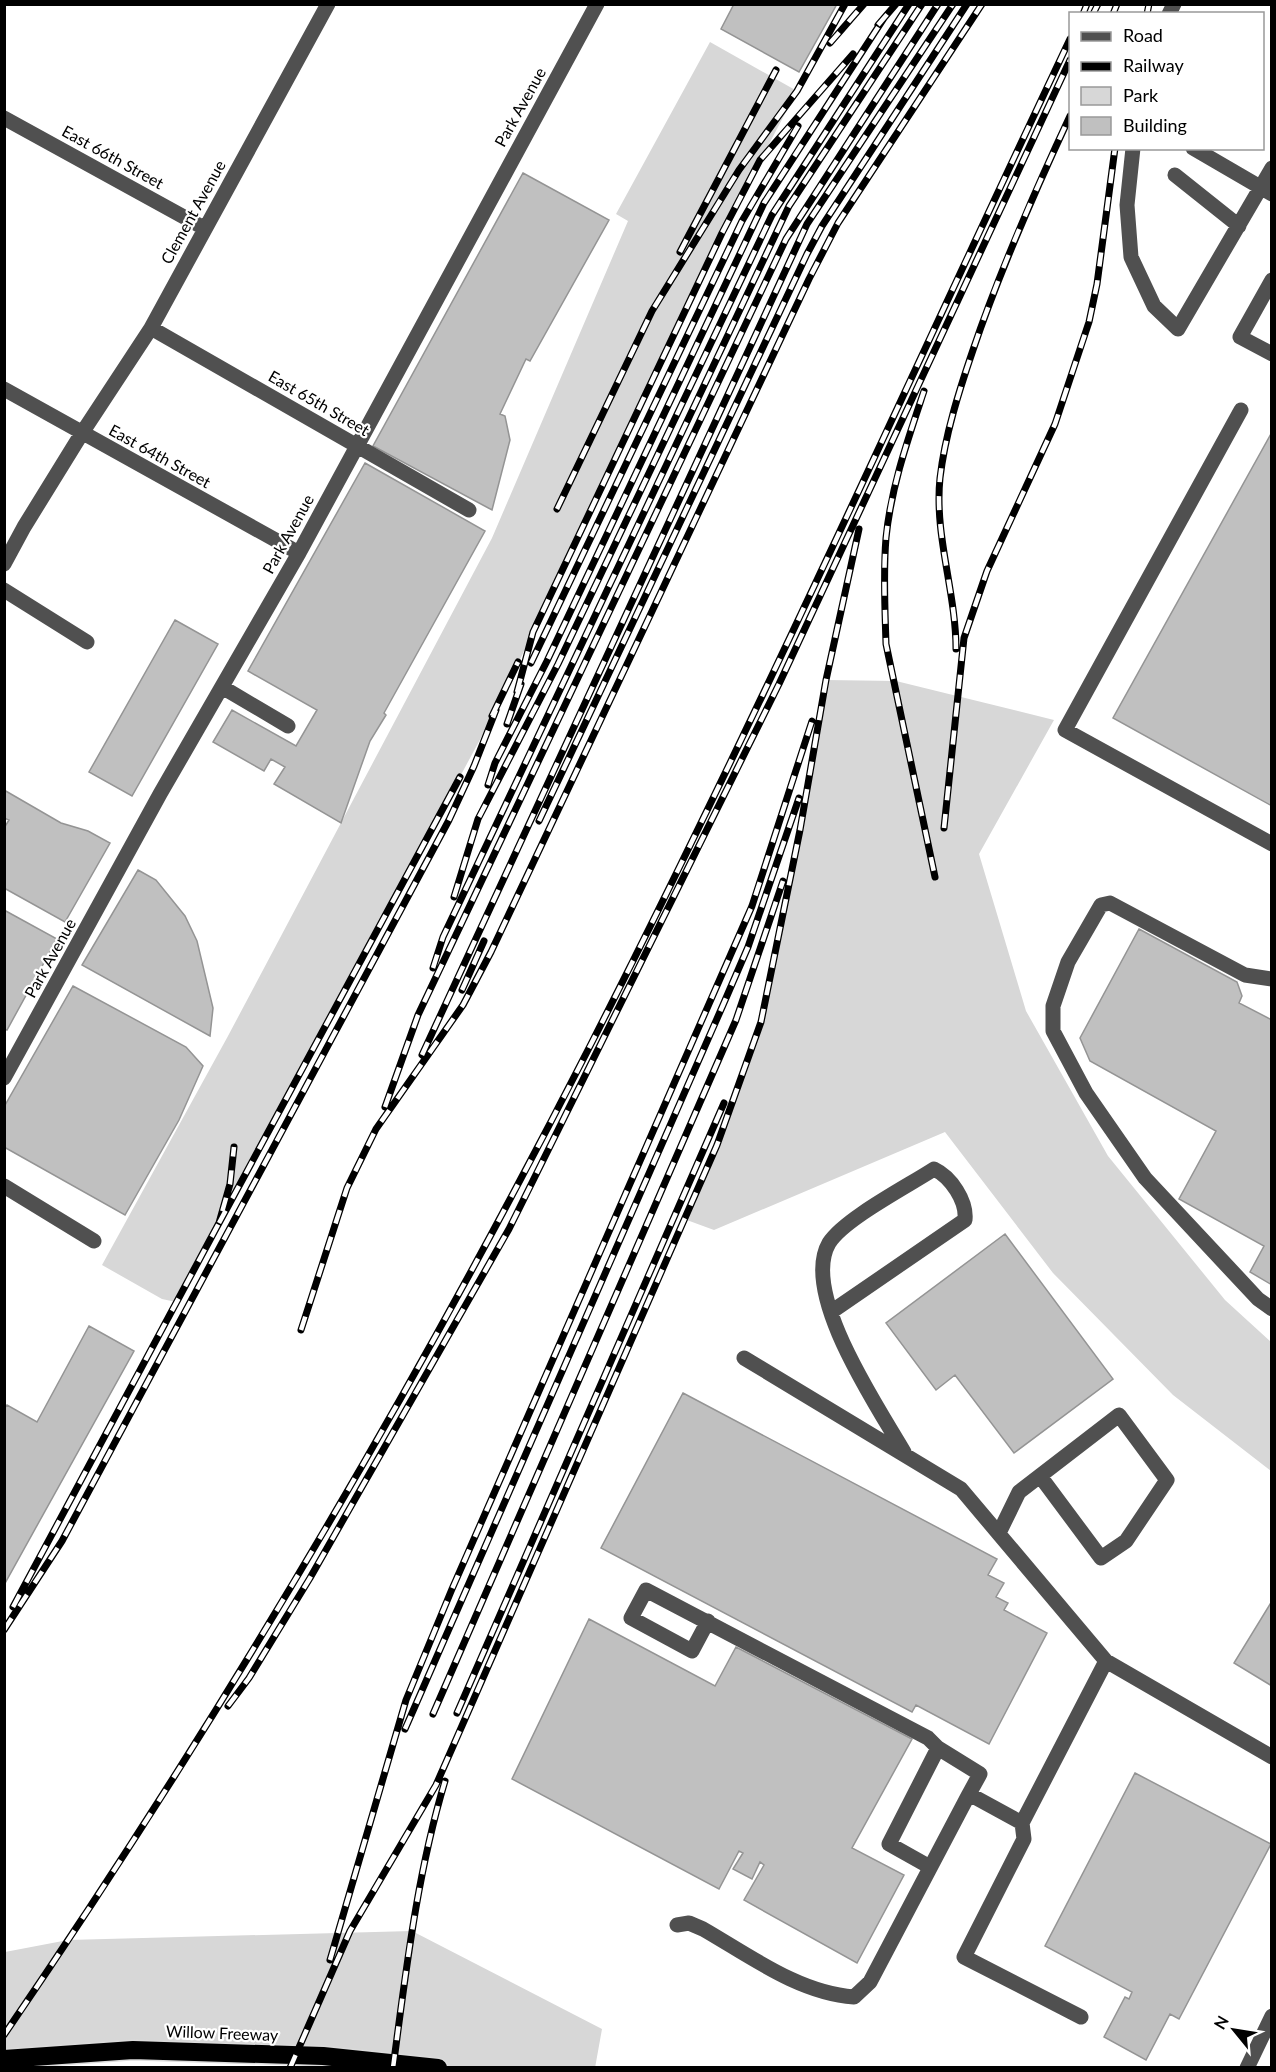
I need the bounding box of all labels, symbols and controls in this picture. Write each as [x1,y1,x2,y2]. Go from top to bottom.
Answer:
legend [1069,12,1264,150]
text: Road [1123,24,1163,46]
text: Railway [1123,54,1184,76]
street label: Park Avenue [490,64,549,150]
text: Park [1123,84,1159,106]
text: Building [1123,114,1187,136]
street label: East 66th Street [59,121,168,192]
street label: Clement Avenue [156,157,229,267]
street label: East 65th Street [265,366,373,439]
street label: East 64th Street [106,420,215,491]
street label: Park Avenue [258,491,317,577]
street label: Park Avenue [20,915,79,1001]
north arrow [1204,2000,1264,2060]
text: N [1209,2012,1232,2032]
street label: Willow Freeway [166,2021,279,2044]

